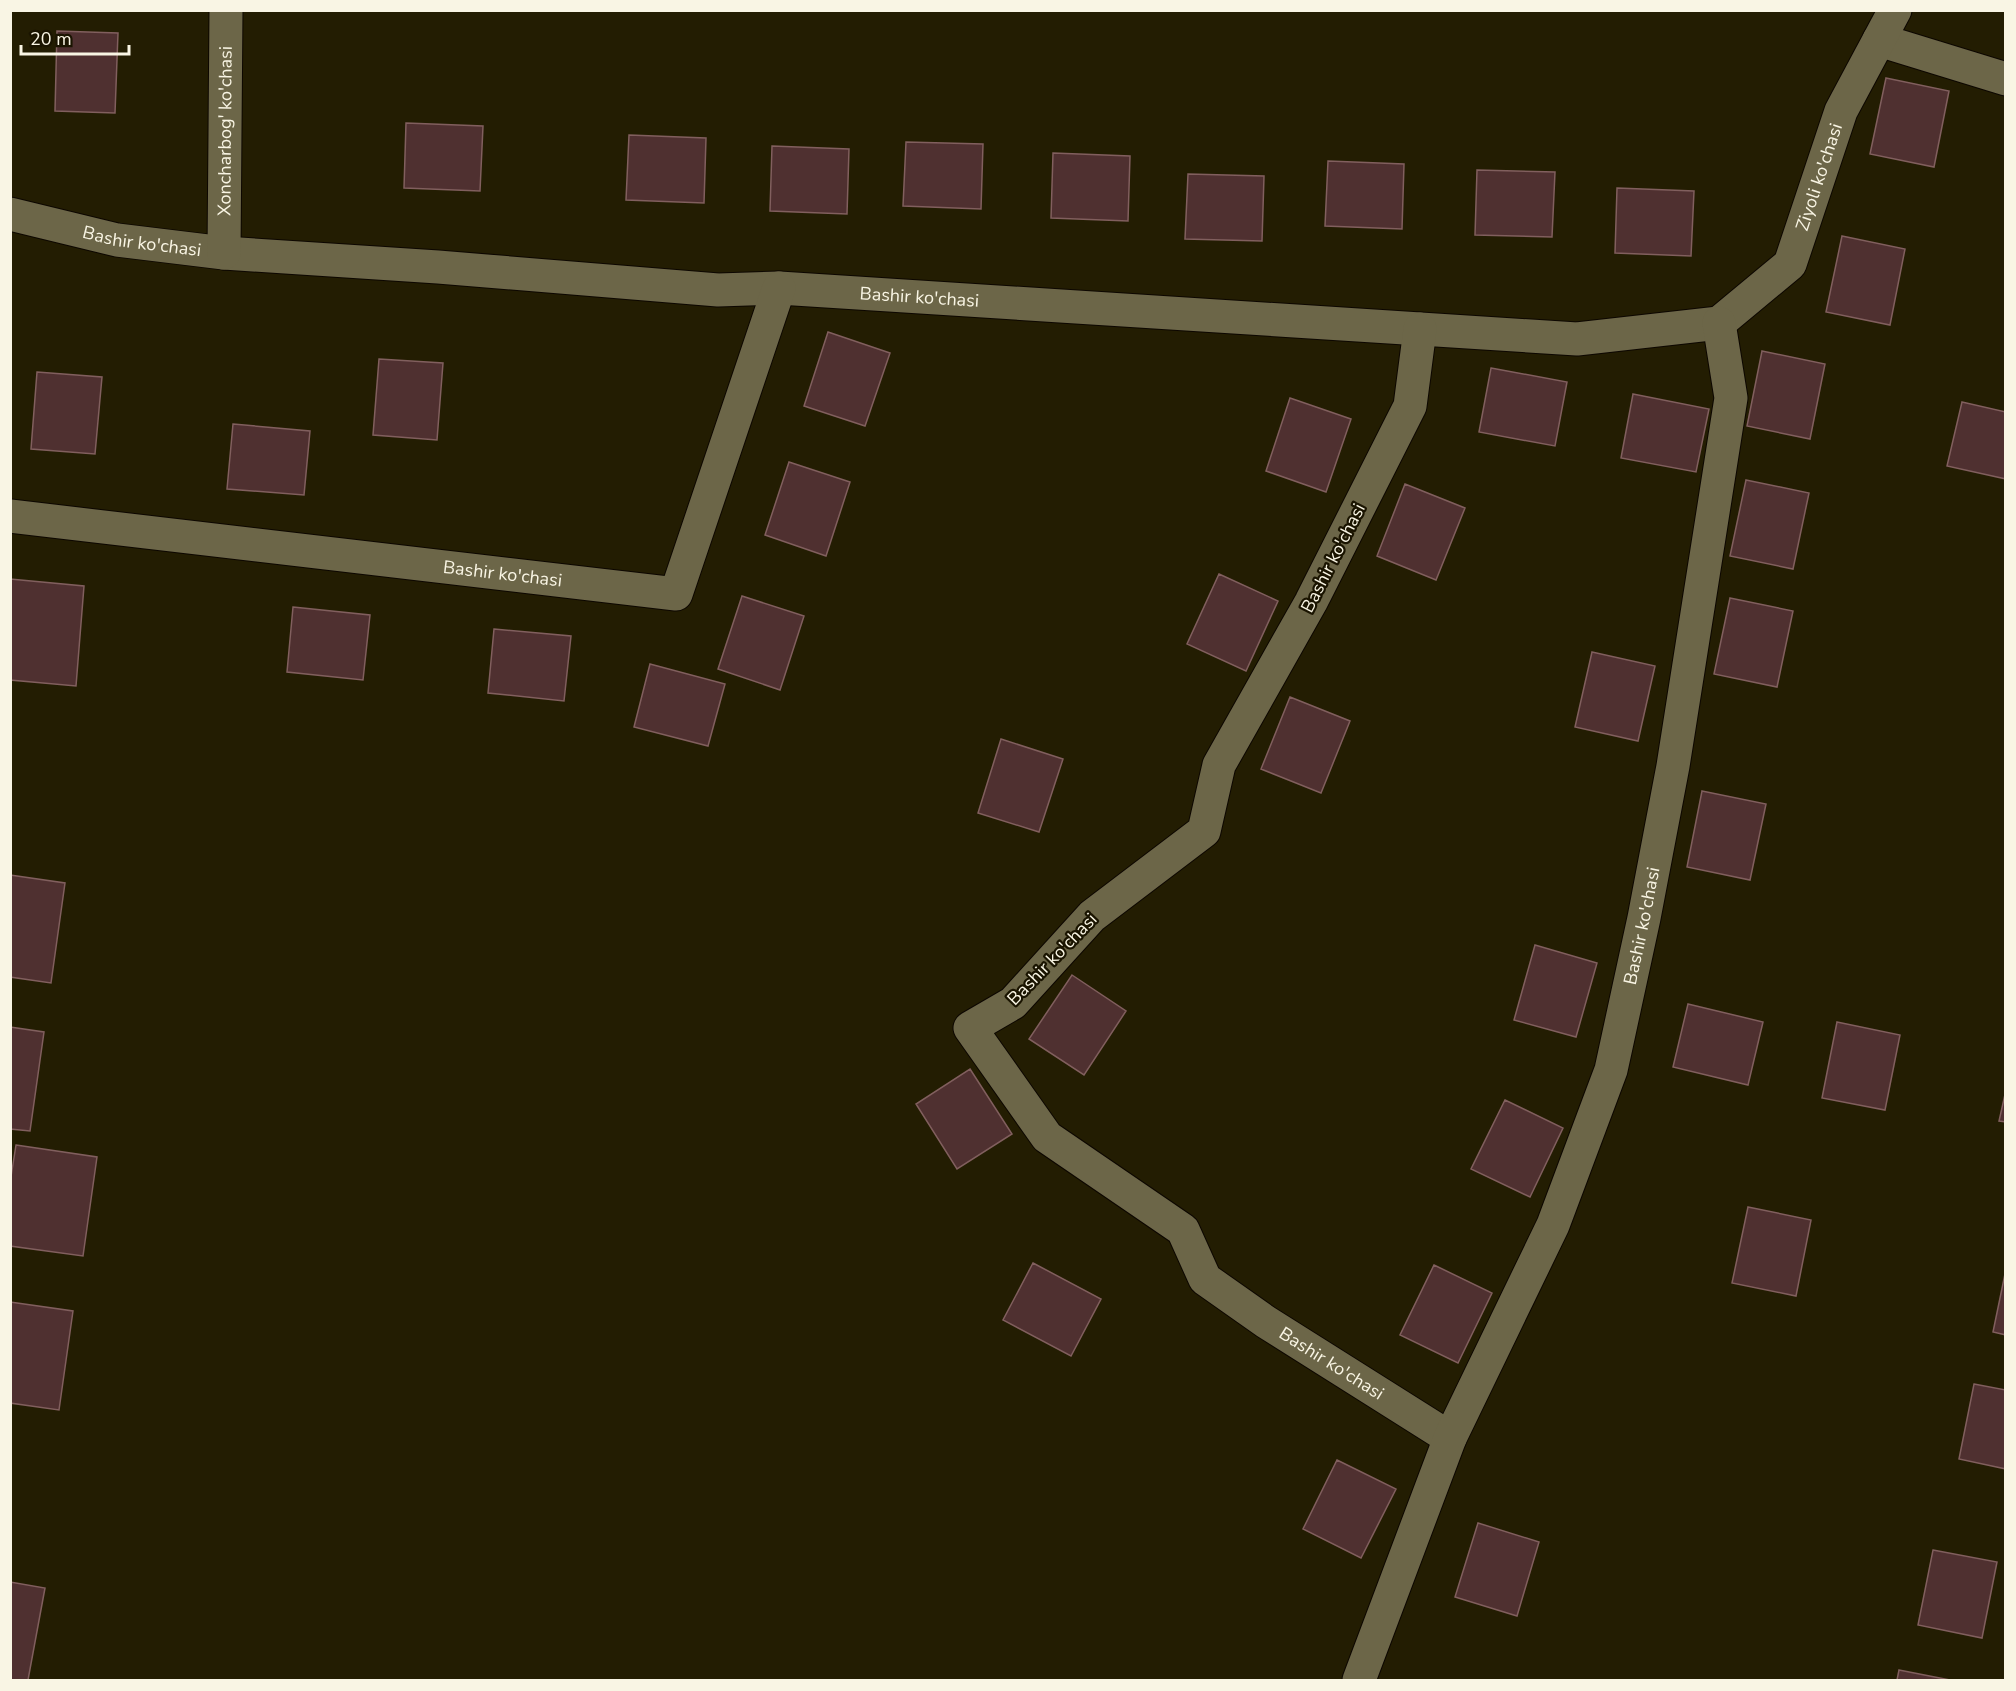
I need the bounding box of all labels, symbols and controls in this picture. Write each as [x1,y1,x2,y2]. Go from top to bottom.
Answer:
scale bar [21,18,129,56]
text: 20 m [30,27,72,51]
street label: Xoncharbog' ko'chasi [212,46,238,216]
street label: Ziyoli ko'chasi [1790,120,1848,234]
street label: Bashir ko'chasi [80,220,203,262]
street label: Bashir ko'chasi [859,281,980,313]
street label: Bashir ko'chasi [1295,499,1371,617]
street label: Bashir ko'chasi [442,555,563,593]
street label: Bashir ko'chasi [1618,865,1665,987]
street label: Bashir ko'chasi [1002,908,1102,1010]
street label: Bashir ko'chasi [1275,1321,1389,1405]

